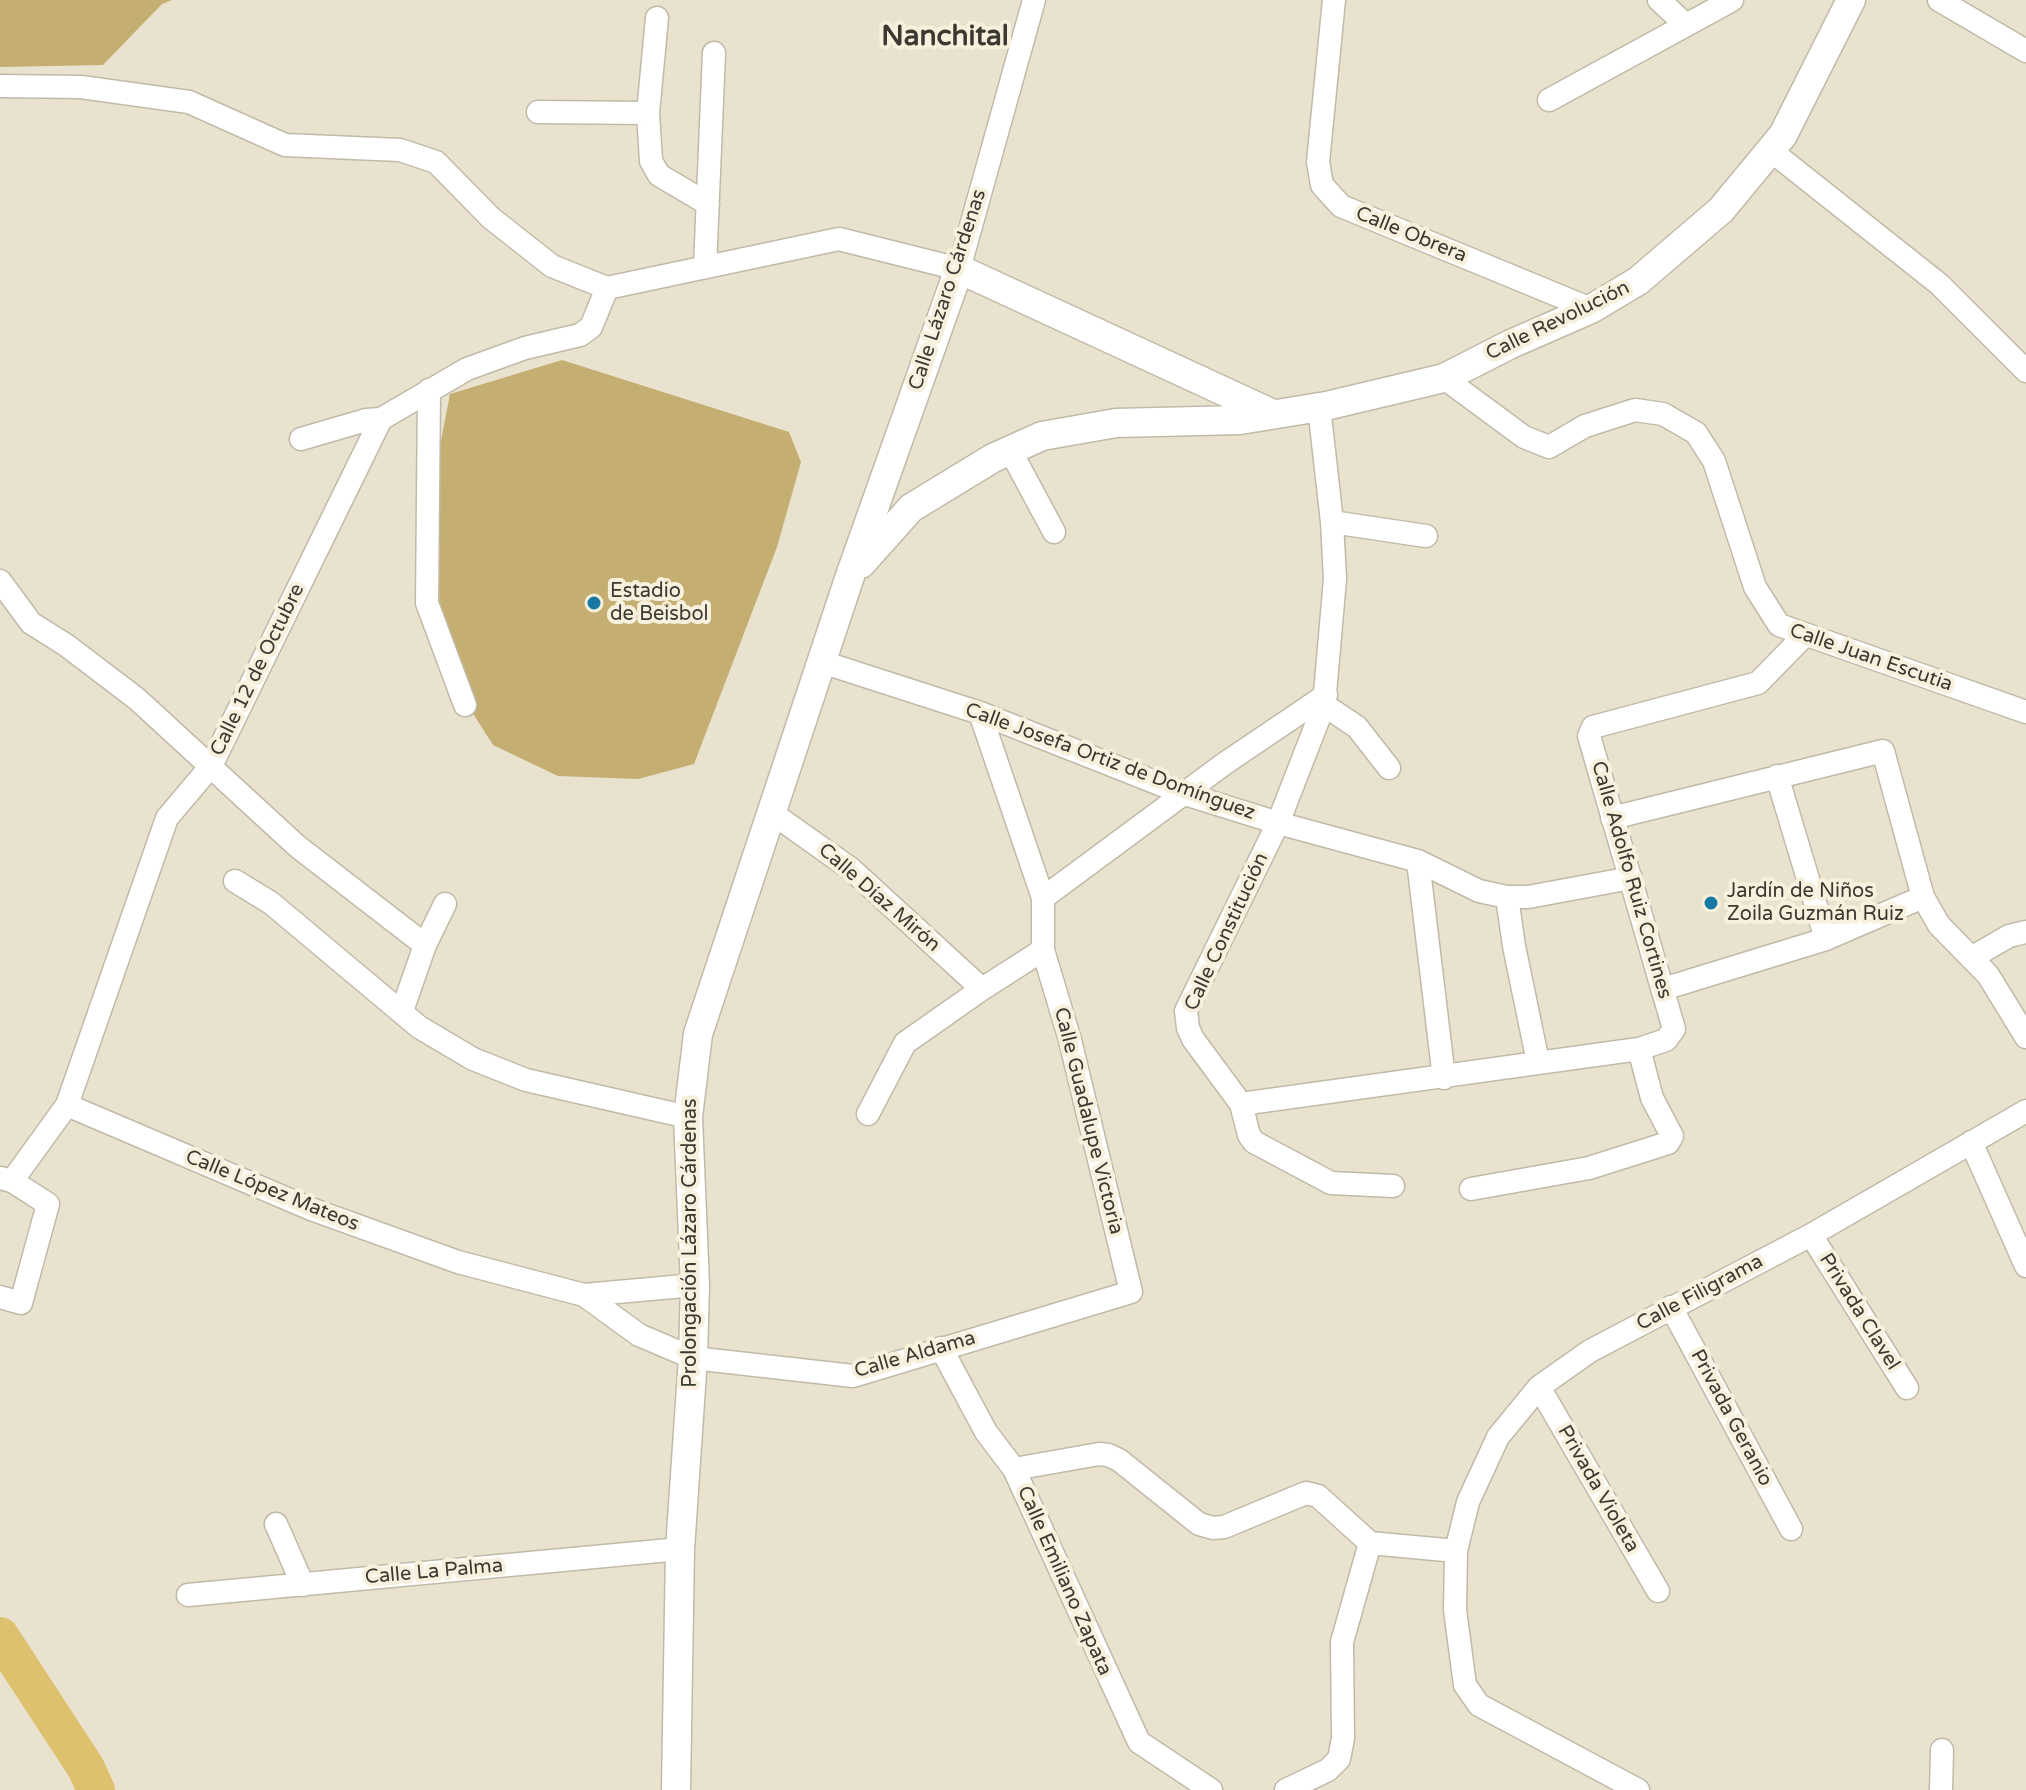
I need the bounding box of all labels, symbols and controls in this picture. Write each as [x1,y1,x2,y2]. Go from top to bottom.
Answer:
district label: Nanchital [881,21,1009,55]
street label: Calle Lázaro Cárdenas [904,187,992,393]
street label: Calle Obrera [1352,202,1470,268]
street label: Calle Revolución [1482,276,1634,366]
street label: Calle 12 de Octubre [206,580,310,760]
place label: Estadio de Beisbol [610,580,709,627]
marker: Estadio de Beisbol [585,594,603,612]
street label: Calle Juan Escutia [1786,619,1956,697]
street label: Calle Josefa Ortiz de Domínguez [962,698,1258,826]
street label: Calle Adolfo Ruiz Cortines [1586,758,1676,1002]
street label: Calle Díaz Mirón [813,839,945,957]
street label: Calle Constitución [1180,849,1274,1015]
place label: Jardín de Niños Zoila Guzmán Ruiz [1727,880,1904,927]
marker: Jardín de Niños Zoila Guzmán Ruiz [1702,894,1720,912]
street label: Calle Guadalupe Victoria [1048,1005,1128,1237]
street label: Prolongación Lázaro Cárdenas [679,1098,703,1388]
street label: Calle López Mateos [182,1145,362,1237]
street label: Privada Clavel [1813,1249,1905,1375]
street label: Calle Filigrama [1633,1250,1767,1336]
street label: Calle Aldama [852,1326,978,1384]
street label: Privada Geranio [1685,1346,1777,1490]
street label: Privada Violeta [1552,1421,1644,1557]
street label: Calle Emiliano Zapata [1011,1483,1117,1679]
street label: Calle La Palma [364,1554,504,1590]

